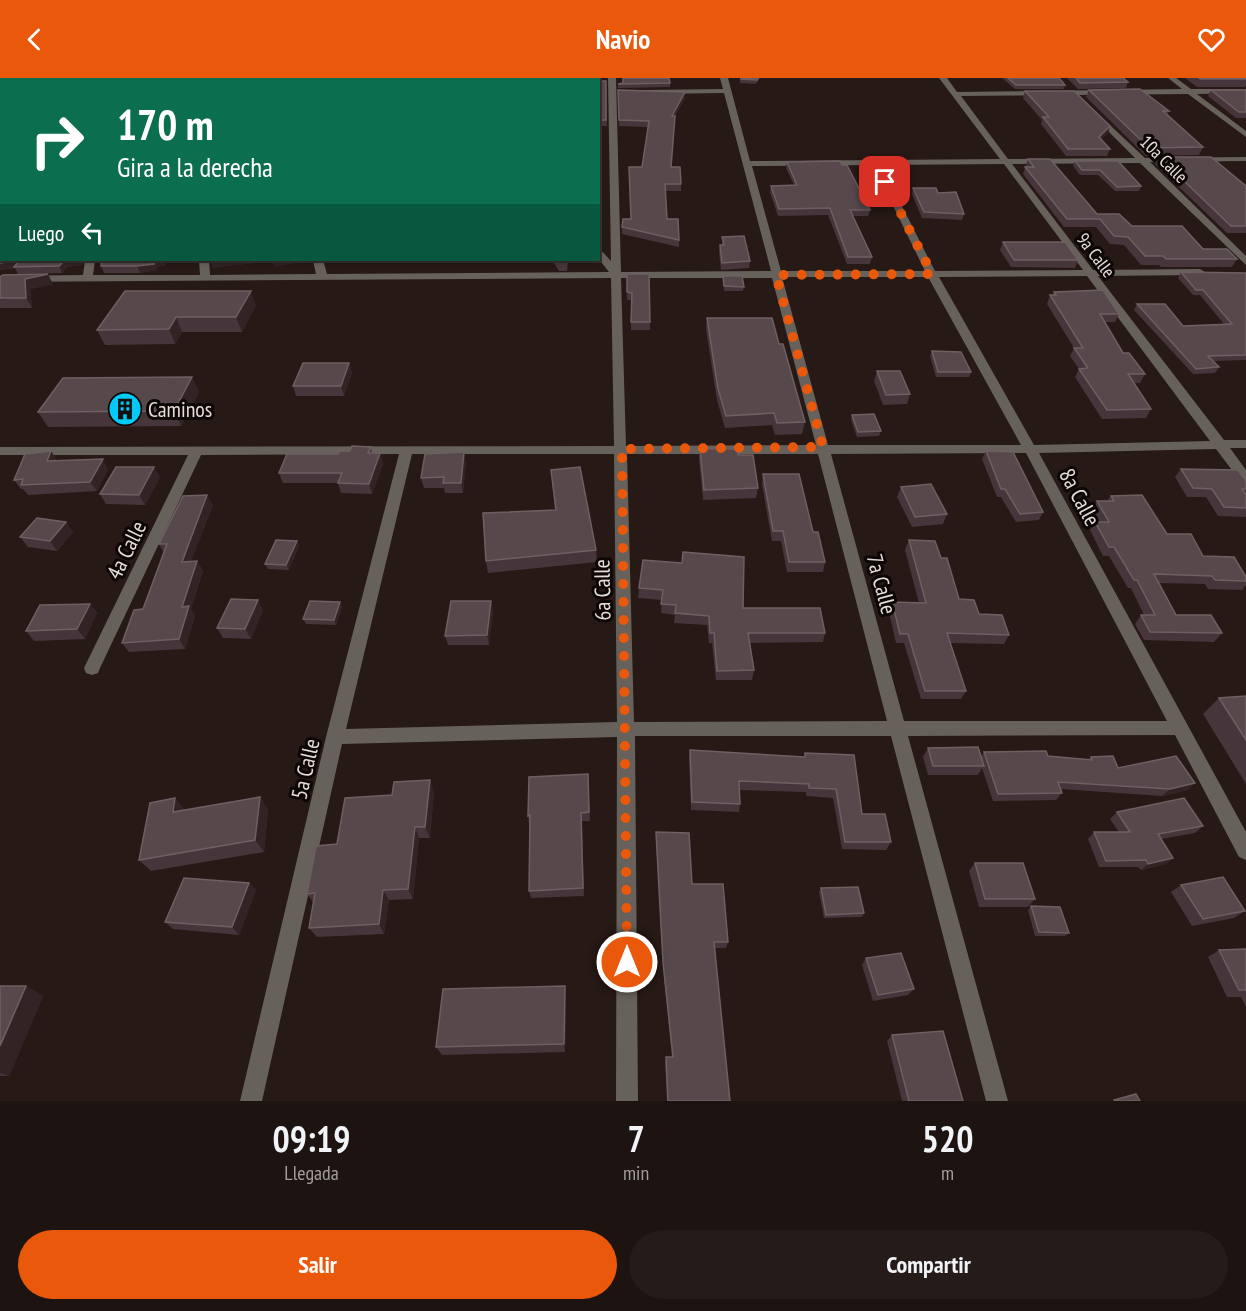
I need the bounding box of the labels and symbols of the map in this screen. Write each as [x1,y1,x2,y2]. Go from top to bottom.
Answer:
street label: 10a Calle [1135,130,1193,188]
pin [859,156,910,207]
street label: 9a Calle [1072,228,1120,282]
building icon: Caminos [107,391,143,427]
place label: Caminos [148,395,212,423]
street label: 8a Calle [1053,463,1107,531]
street label: 4a Calle [100,516,152,584]
street label: 7a Calle [861,551,903,617]
street label: 6a Calle [587,559,617,621]
street label: 5a Calle [284,736,326,802]
position arrow [595,930,659,994]

